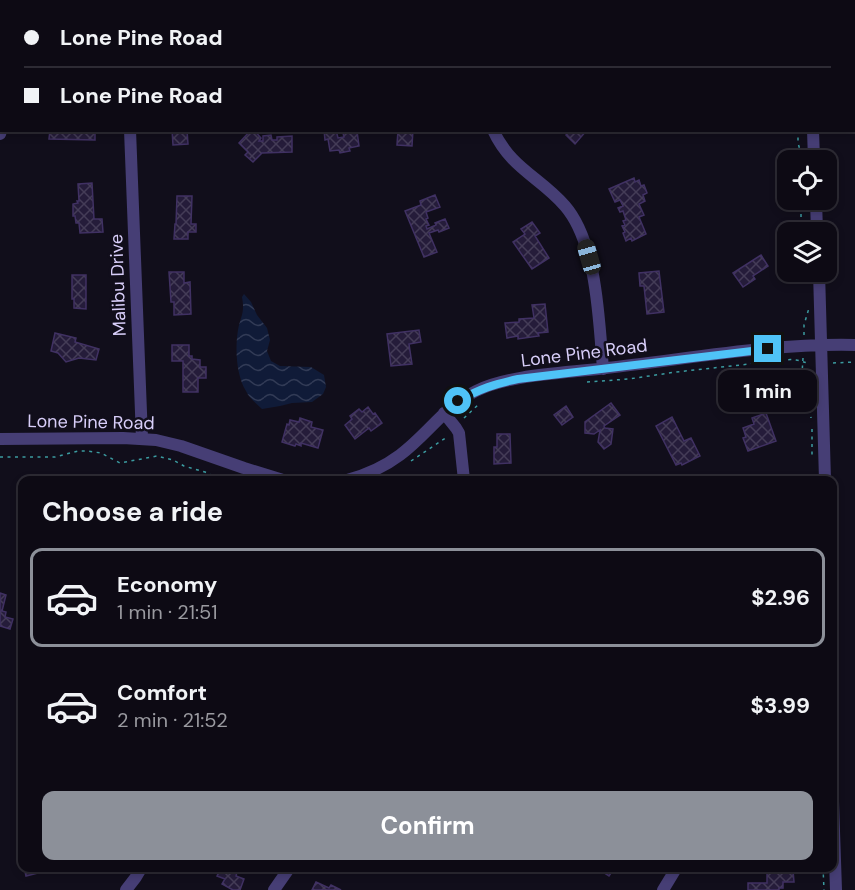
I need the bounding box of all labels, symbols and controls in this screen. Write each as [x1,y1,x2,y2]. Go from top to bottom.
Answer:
text: Lone Pine Road [60,23,223,52]
text: Lone Pine Road [60,81,223,110]
map controls [777,150,837,282]
button: locate [777,150,837,210]
button: layers [777,222,837,282]
street label: Malibu Drive [104,233,132,337]
car [575,237,603,277]
street label: Lone Pine Road [519,333,649,373]
route end [754,335,781,362]
callout: 1 min [718,370,818,412]
text: 1 min [743,378,792,404]
route start [444,387,471,414]
street label: Lone Pine Road [27,409,155,435]
text: Choose a ride [42,494,223,529]
text: Economy [117,570,217,599]
icon: car [45,571,99,625]
text: $2.96 [751,583,810,612]
text: 1 min · 21:51 [117,599,218,625]
text: Comfort [117,678,207,707]
icon: car [45,679,99,733]
text: $3.99 [751,691,810,720]
text: 2 min · 21:52 [117,707,228,733]
button: Confirm [42,791,813,860]

